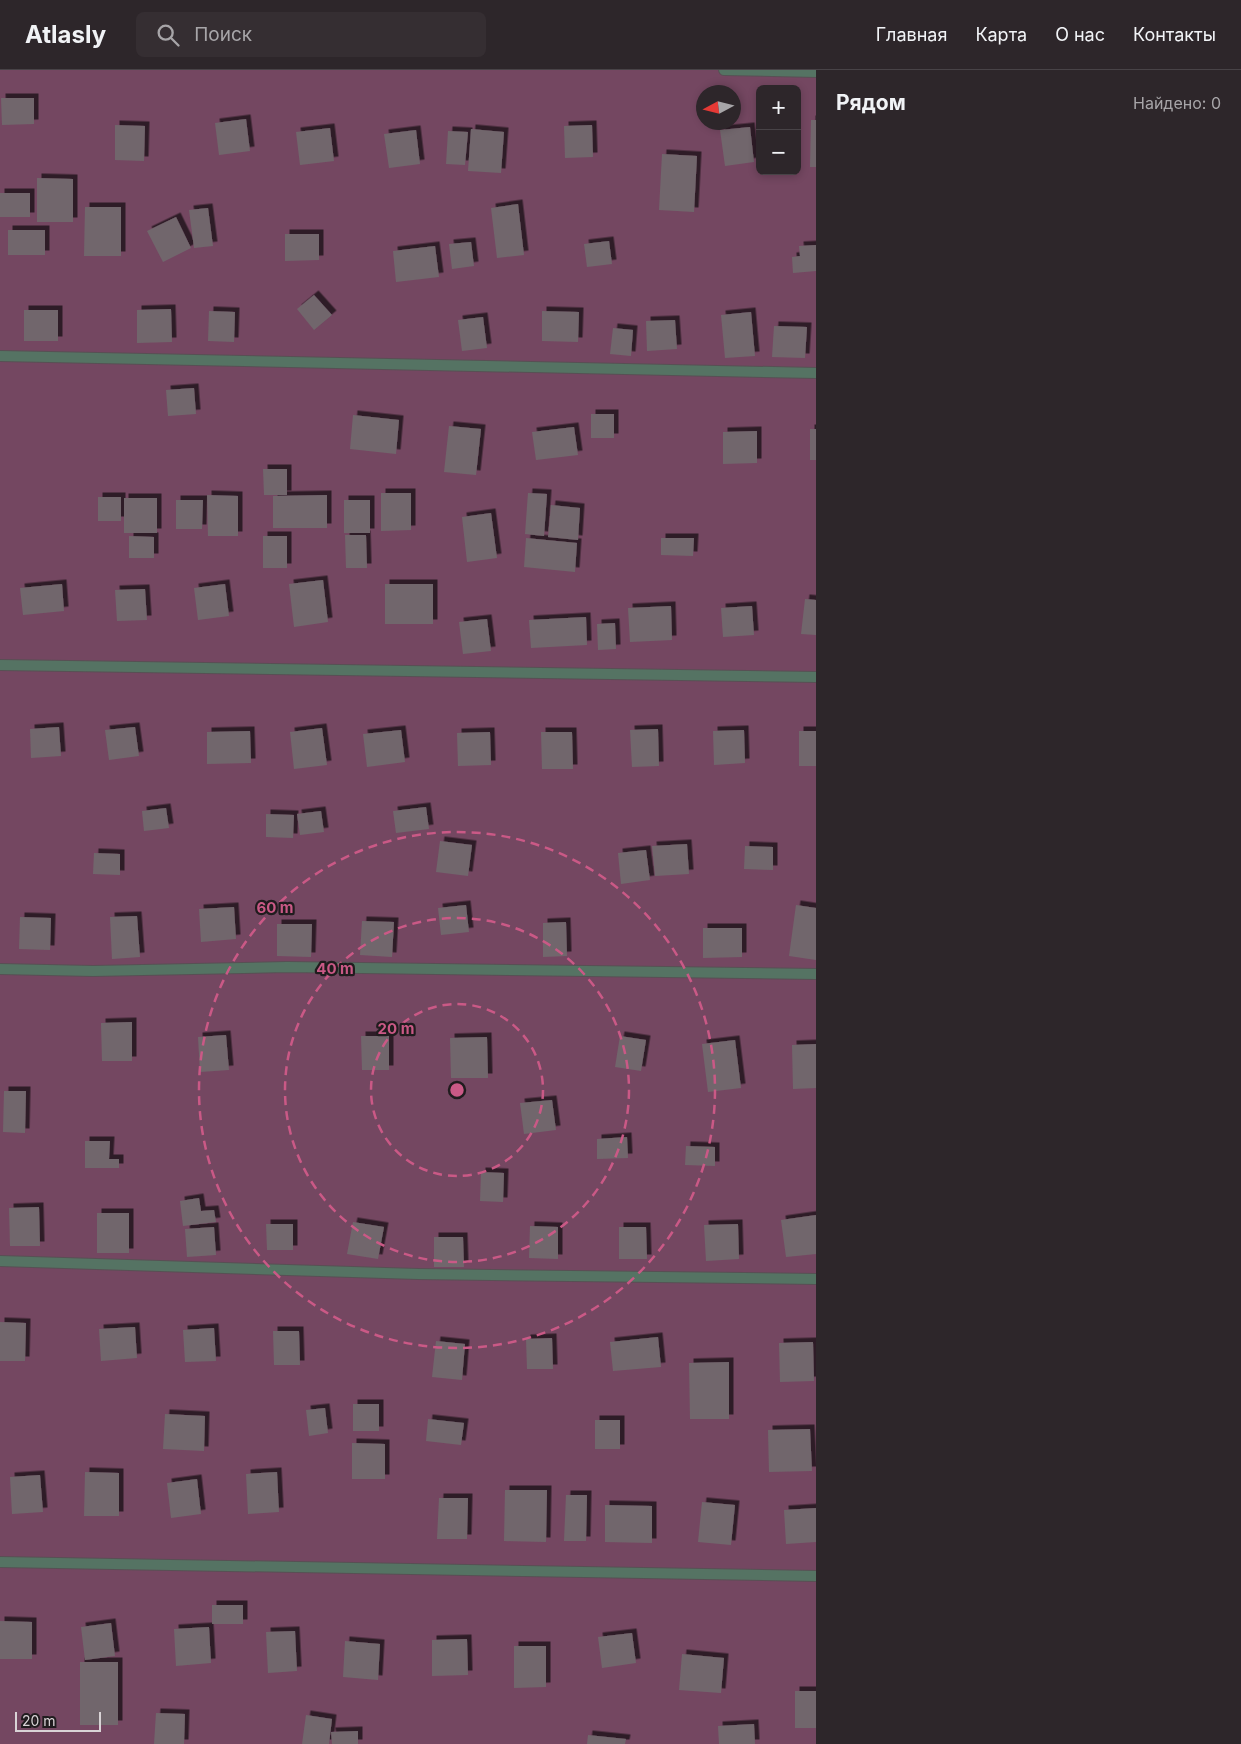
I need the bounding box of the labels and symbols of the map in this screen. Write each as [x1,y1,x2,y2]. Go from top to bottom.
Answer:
north arrow [696,85,741,130]
text: 60 m [256,898,294,917]
text: 40 m [316,959,354,978]
text: 20 m [378,1019,414,1038]
centre of rings [448,1081,466,1099]
scale bar [15,1709,101,1732]

